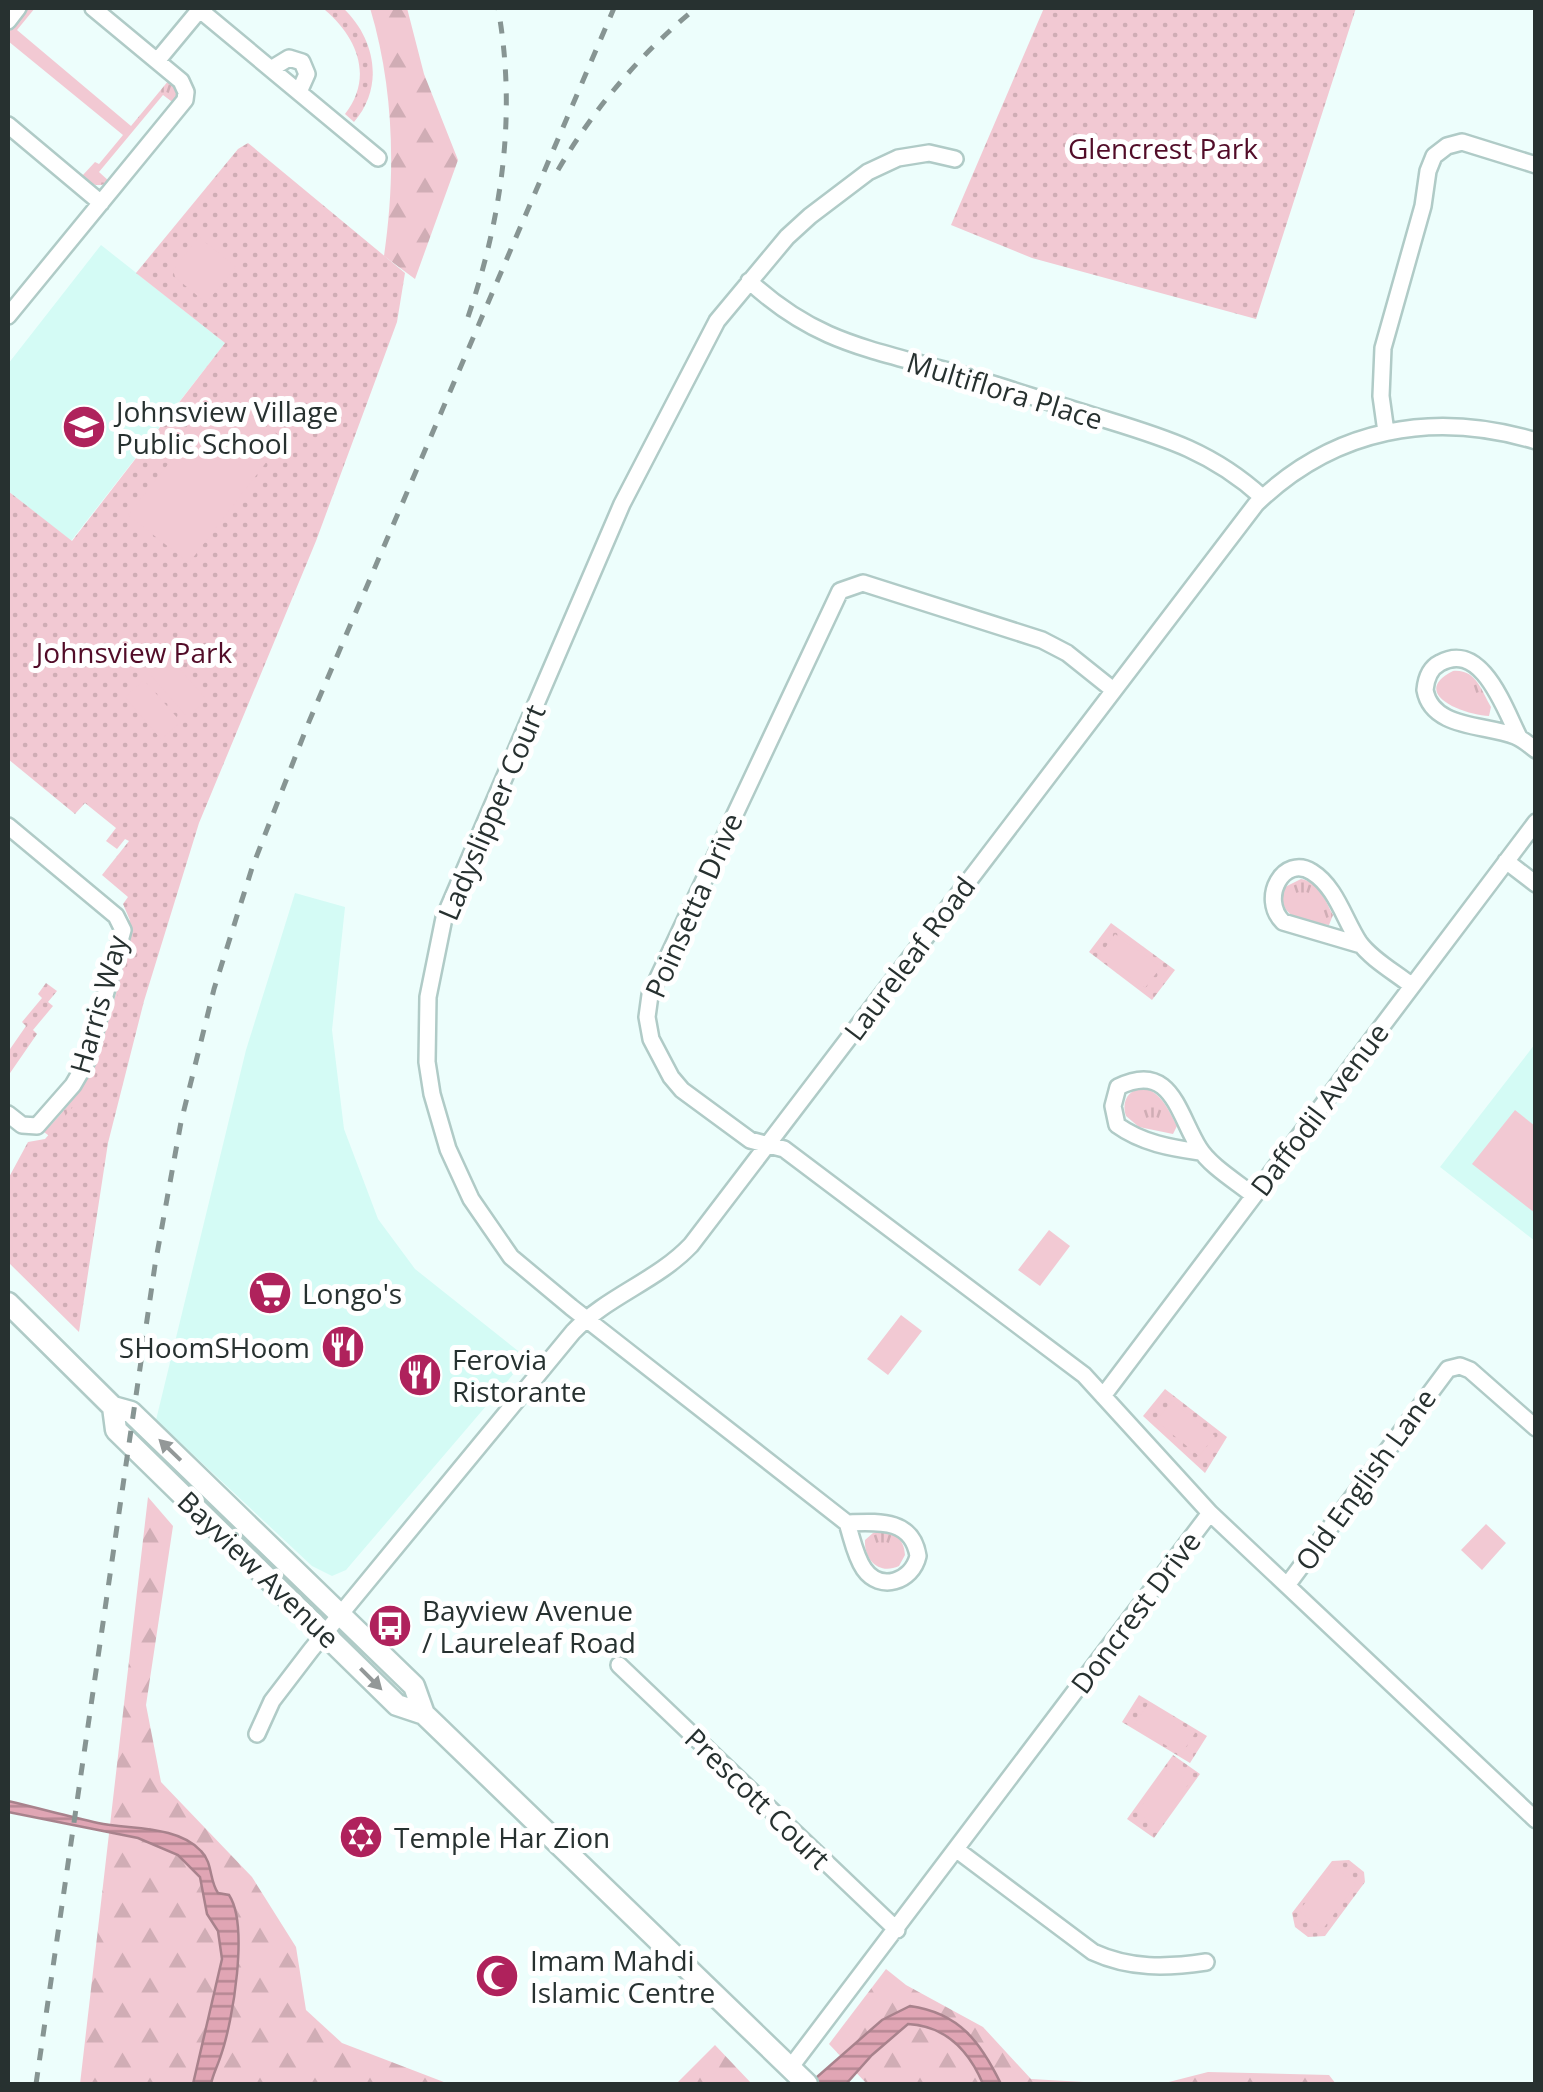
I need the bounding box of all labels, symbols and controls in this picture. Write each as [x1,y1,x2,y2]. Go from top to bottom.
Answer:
park label: Glencrest Park [1068,129,1258,167]
street label: Multiflora Place [903,342,1107,438]
place label: Johnsview Village Public School [113,392,338,462]
school or university icon: Johnsview Village Public School [61,404,107,450]
park label: Johnsview Park [33,633,232,671]
street label: Ladyslipper Court [428,698,554,926]
street label: Poinsetta Drive [635,807,751,1003]
street label: Laureleaf Road [835,868,983,1048]
street label: Harris Way [60,929,136,1078]
street label: Daffodil Avenue [1241,1015,1397,1203]
supermarket icon: Longo's [247,1270,293,1316]
place label: Longo's [302,1274,402,1312]
restaurant icon: SHoomSHoom [320,1324,366,1370]
place label: SHoomSHoom [119,1328,310,1366]
place label: Ferovia Ristorante [452,1340,586,1410]
restaurant icon: Ferovia Ristorante [397,1352,443,1398]
street label: Old English Lane [1286,1380,1444,1578]
one-way arrow [158,1439,182,1462]
street label: Bayview Avenue [170,1482,348,1656]
street label: Doncrest Drive [1061,1523,1209,1701]
place label: Bayview Avenue / Laureleaf Road [422,1591,636,1661]
bus stop icon: Bayview Avenue / Laureleaf Road [367,1603,413,1649]
one-way arrow [359,1667,383,1691]
street label: Prescott Court [677,1719,839,1877]
synagogue icon: Temple Har Zion [338,1814,384,1860]
place label: Temple Har Zion [394,1818,610,1856]
place label: Imam Mahdi Islamic Centre [530,1941,715,2011]
mosque icon: Imam Mahdi Islamic Centre [474,1953,520,1999]

